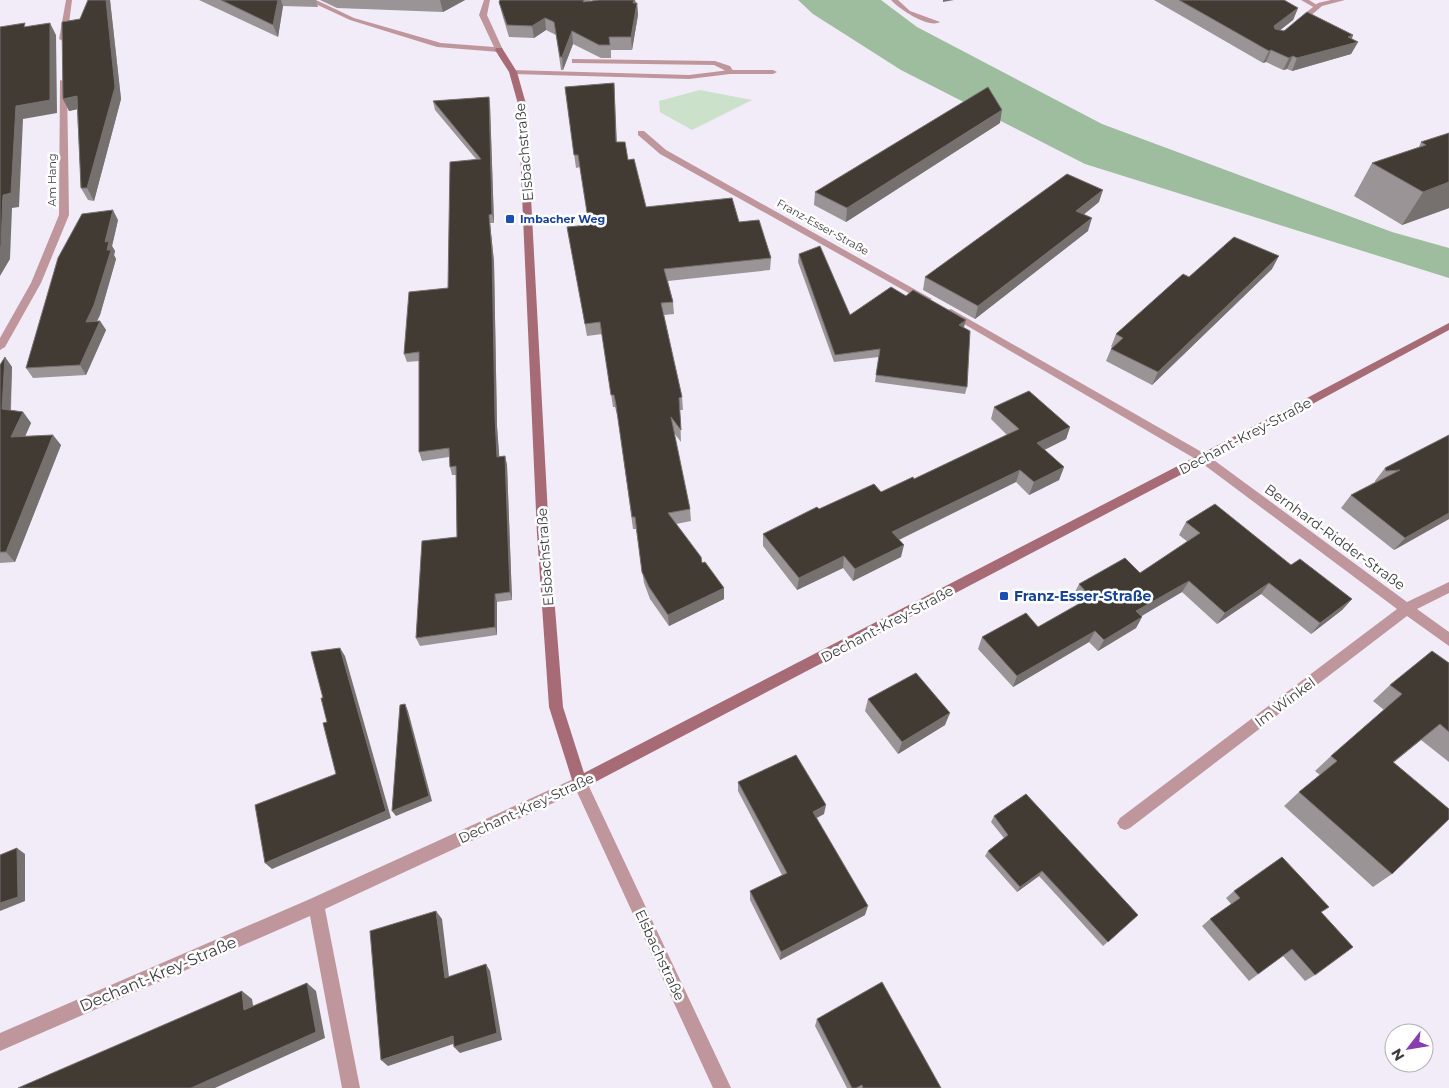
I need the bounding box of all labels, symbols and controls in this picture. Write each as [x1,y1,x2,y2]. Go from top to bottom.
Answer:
street label: Elsbachstraße [511,102,537,202]
street label: Am Hang [45,154,59,206]
street label: Franz-Esser-Straße [775,196,872,258]
place label: Imbacher Weg [520,212,605,226]
marker: Imbacher Weg [504,213,516,225]
street label: Dechant-Krey-Straße [1176,393,1314,479]
street label: Bernhard-Ridder-Straße [1261,480,1409,594]
street label: Elsbachstraße [533,507,557,607]
street label: Dechant-Krey-Straße [818,581,956,667]
place label: Franz-Esser-Straße [1014,587,1151,605]
marker: Franz-Esser-Straße [998,590,1010,602]
street label: Im Winkel [1251,673,1319,731]
street label: Dechant-Krey-Straße [455,769,597,847]
street label: Elsbachstraße [631,907,689,1003]
street label: Dechant-Krey-Straße [77,932,239,1016]
north arrow [1384,1023,1434,1073]
text: N [1387,1045,1408,1064]

